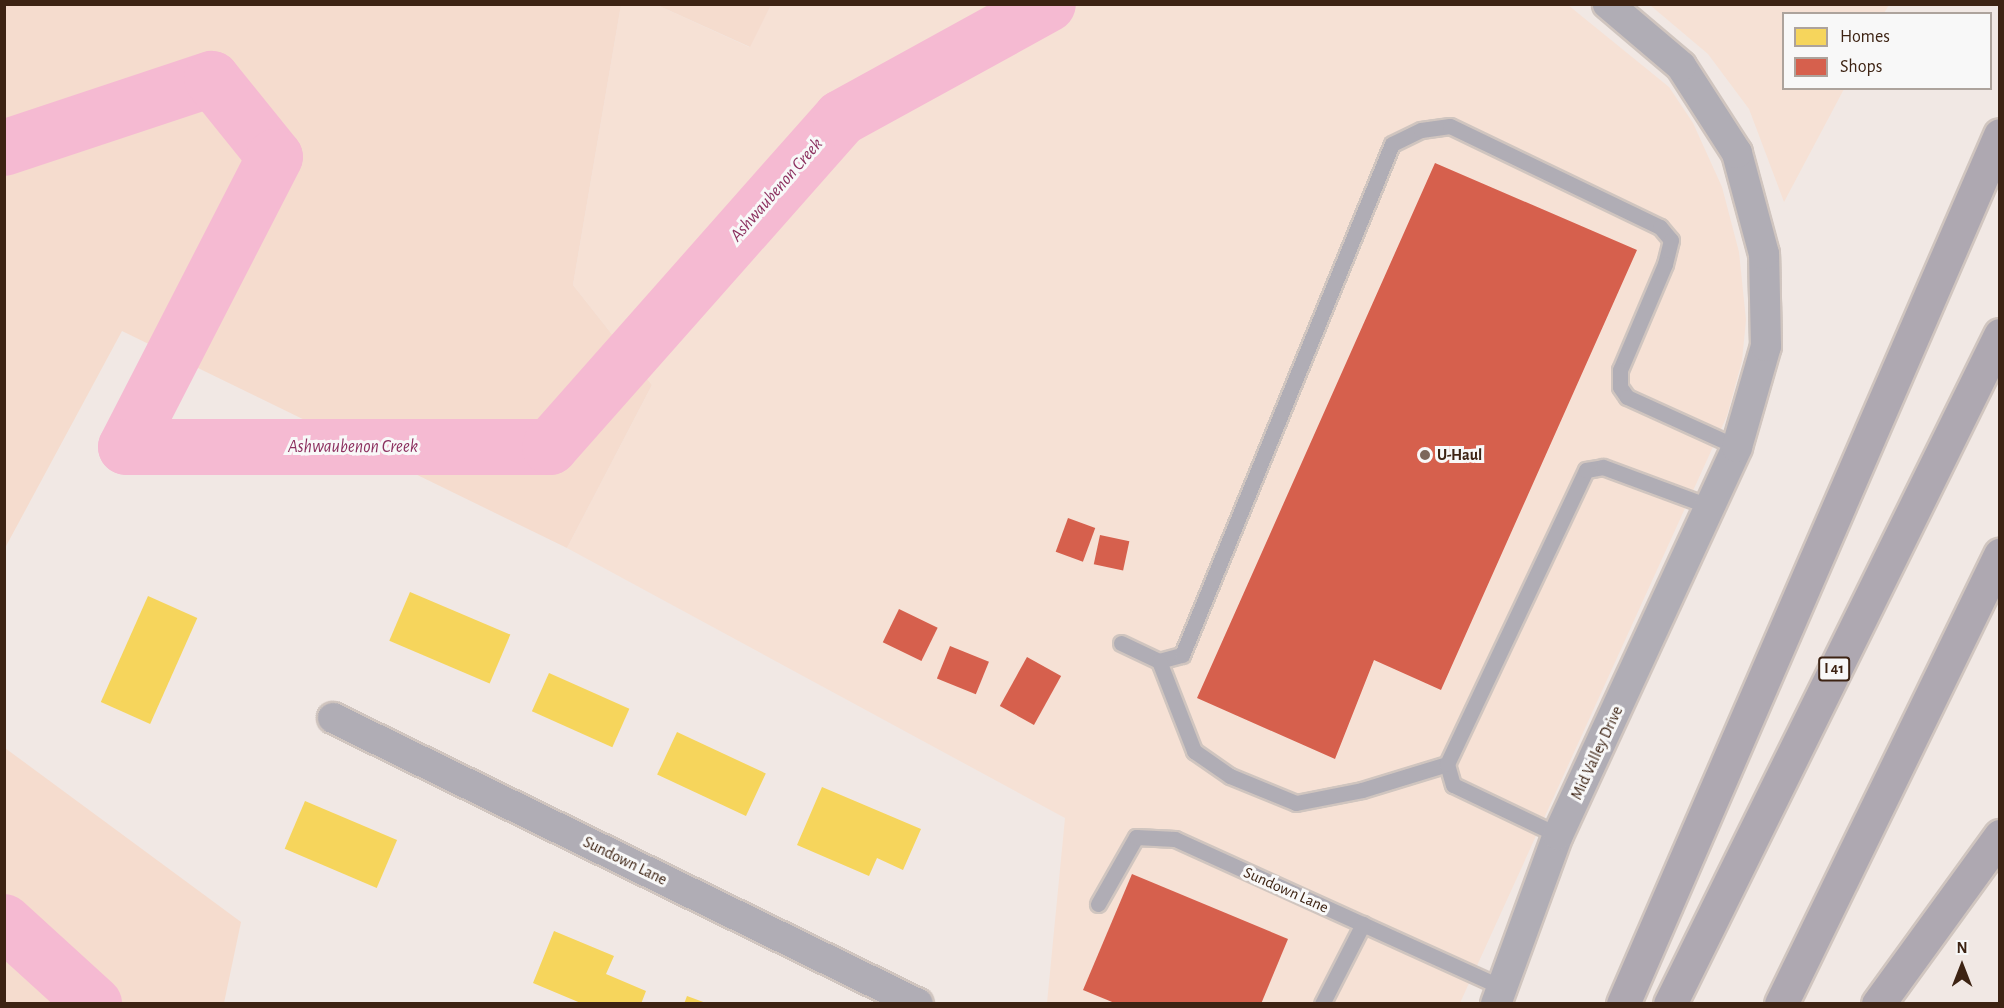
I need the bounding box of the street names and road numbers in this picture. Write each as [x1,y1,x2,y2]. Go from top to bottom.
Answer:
road number: I 41 [1818,657,1850,681]
street label: Mid Valley Drive [1567,703,1627,803]
street label: Sundown Lane [580,832,670,890]
street label: Sundown Lane [1241,863,1331,917]

